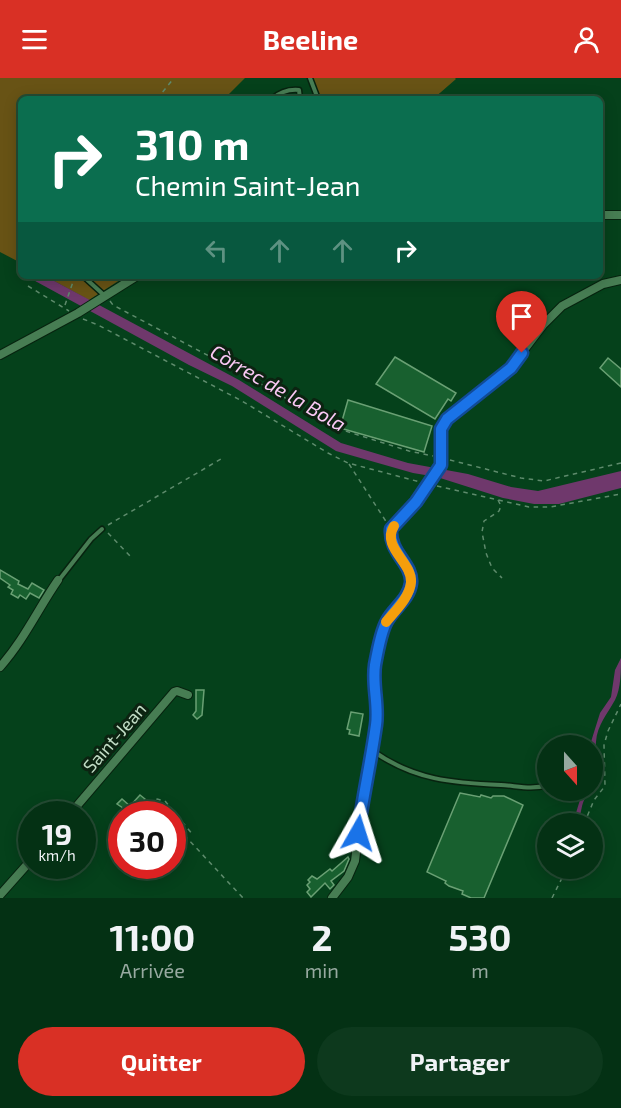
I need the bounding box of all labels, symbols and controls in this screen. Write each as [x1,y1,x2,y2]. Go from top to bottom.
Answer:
icon: menu [18,23,51,56]
text: Beeline [263,23,358,55]
icon: person [570,23,603,56]
text: 310 m [135,118,250,168]
icon: right [36,120,114,198]
text: Chemin Saint-Jean [135,169,360,201]
icon: left [200,234,233,267]
icon: ahead [263,234,296,267]
icon: ahead [326,234,359,267]
icon: right [389,234,422,267]
pin [496,291,547,353]
icon: arrive [505,300,538,333]
water label: Còrrec de la Bola [206,339,351,436]
street label: Saint-Jean [78,698,151,777]
north arrow [537,735,603,801]
map controls [537,735,603,879]
speed limit sign: 30 [108,801,186,879]
position arrow [326,801,390,865]
button: layers [537,813,603,879]
text: 19 [42,815,72,851]
text: km/h [38,846,76,864]
text: 11:00 [110,915,195,958]
text: 2 [311,915,332,958]
text: 530 [448,915,511,958]
text: Arrivée [120,958,185,982]
text: min [305,958,339,982]
text: m [471,958,489,982]
button: Quitter [18,1027,305,1096]
button: Partager [317,1027,603,1096]

